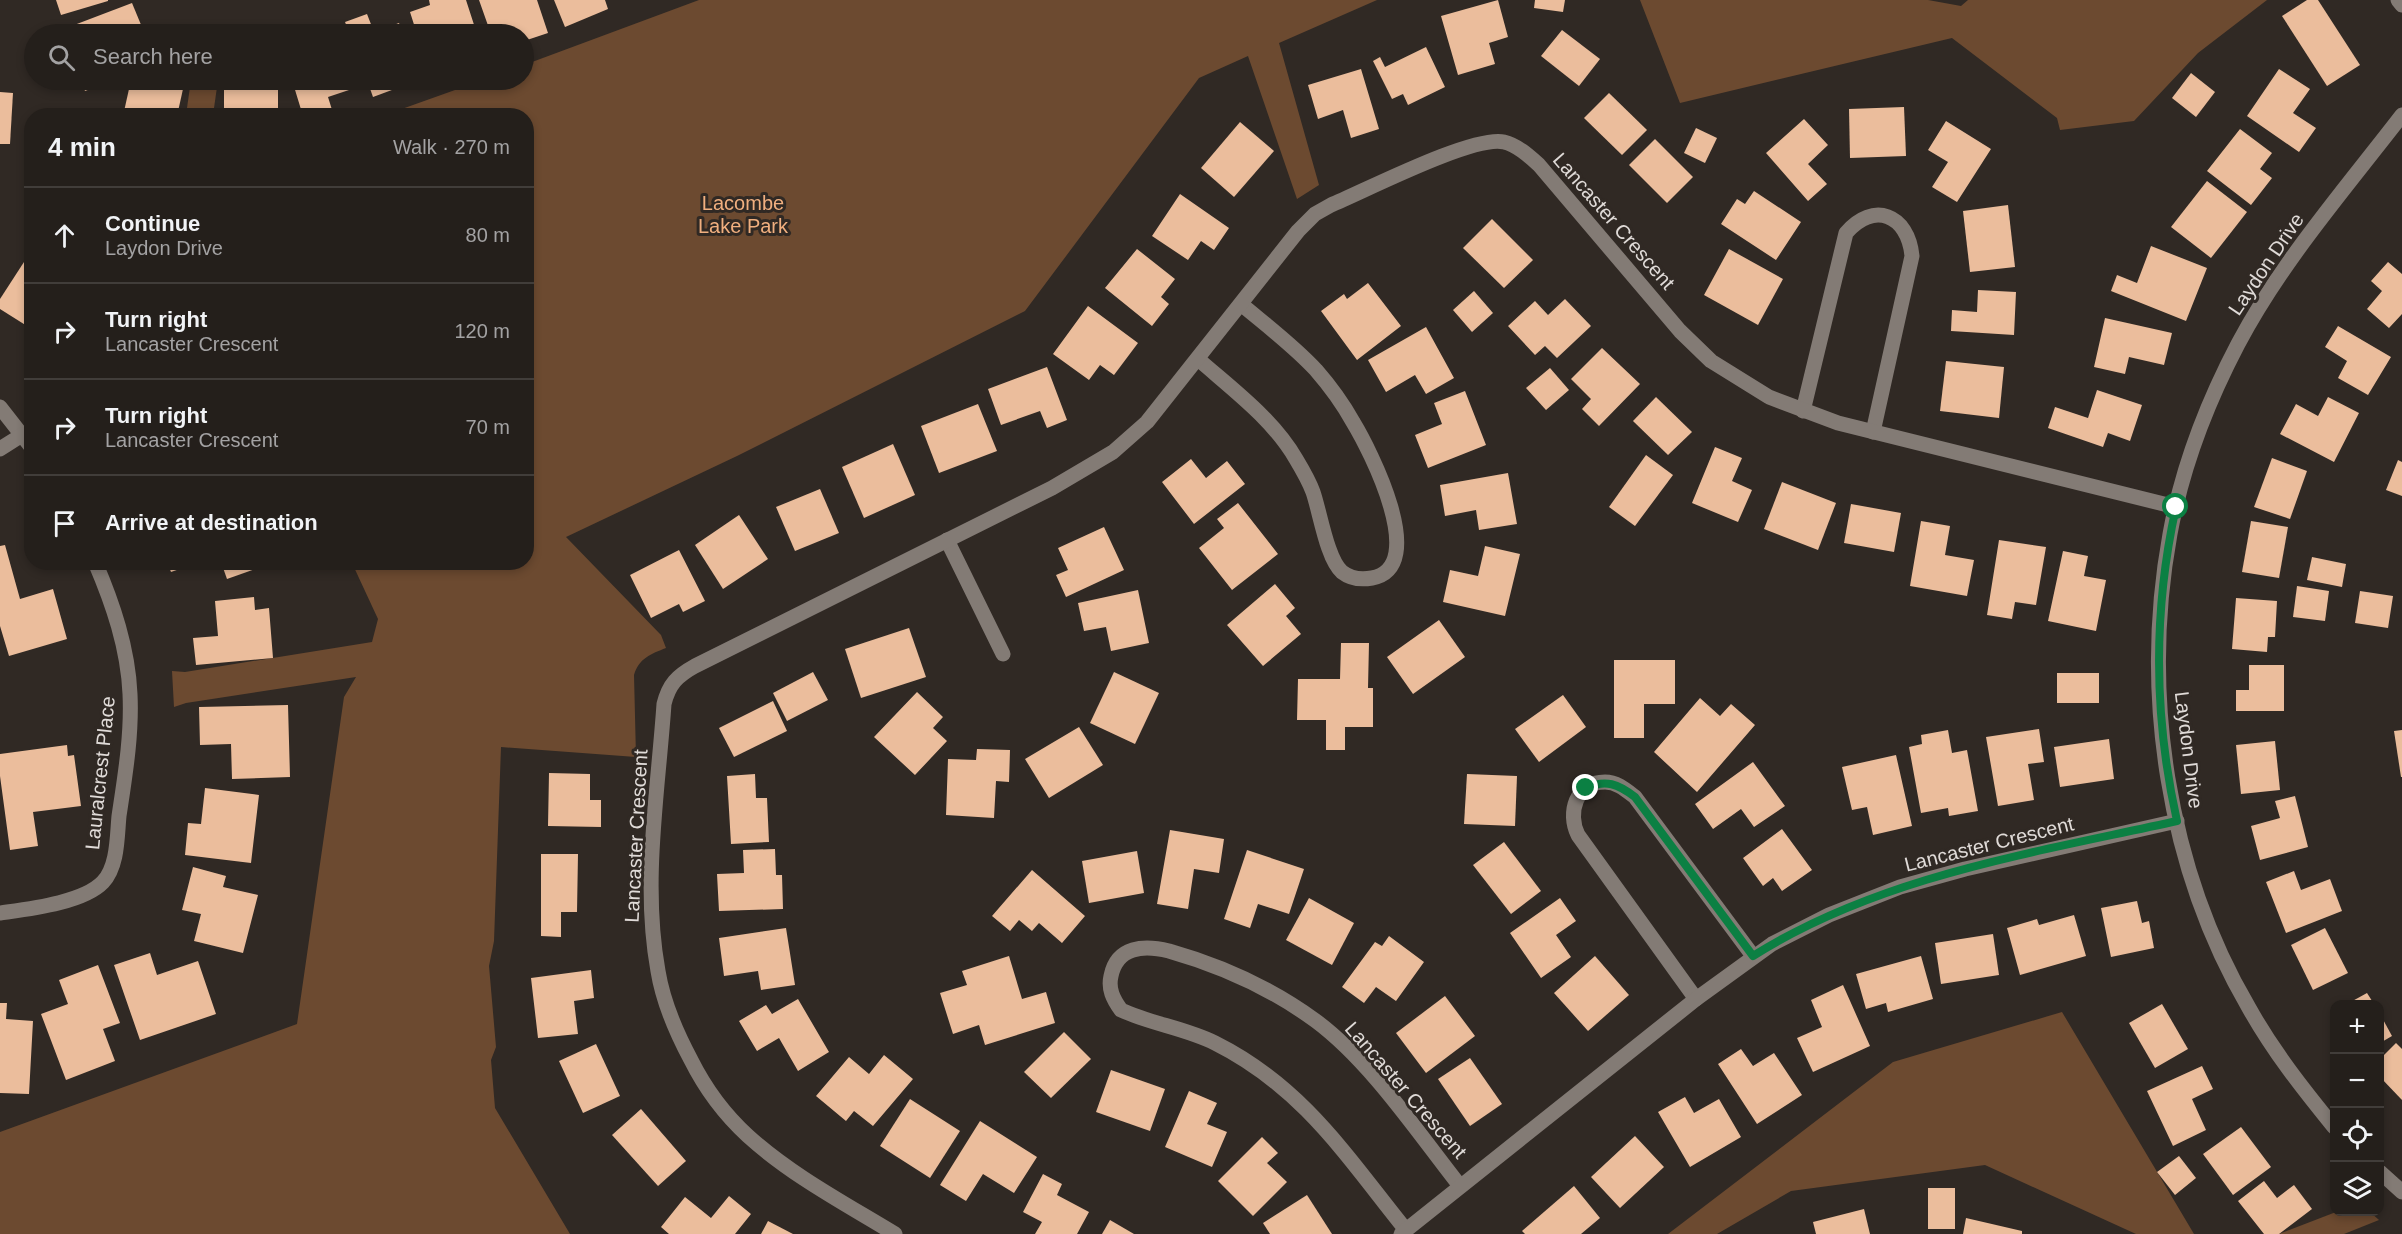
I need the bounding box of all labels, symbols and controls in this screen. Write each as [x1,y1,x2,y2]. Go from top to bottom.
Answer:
search box [24,24,534,90]
icon: search [45,41,78,74]
text: Search here [93,44,213,69]
text: 4 min [48,132,116,162]
text: Walk · 270 m [393,136,510,158]
street label: Lancaster Crescent [1549,148,1679,294]
park label: Lacombe Lake Park [698,192,789,237]
street label: Laydon Drive [2224,209,2308,319]
text: Continue [105,211,200,236]
icon: ahead [48,219,81,252]
text: 80 m [466,224,510,246]
text: Laydon Drive [105,237,223,259]
text: Turn right [105,307,207,332]
icon: right [48,315,81,348]
text: 120 m [454,320,510,342]
text: Lancaster Crescent [105,333,278,355]
text: Turn right [105,403,207,428]
icon: right [48,411,81,444]
text: 70 m [466,416,510,438]
text: Lancaster Crescent [105,429,278,451]
route start [2162,493,2188,519]
icon: arrive [48,507,81,540]
text: Arrive at destination [105,510,318,535]
street label: Laydon Drive [2171,690,2207,810]
street label: Lauralcrest Place [81,695,119,851]
street label: Lancaster Crescent [620,748,652,923]
route end [1572,774,1598,800]
street label: Lancaster Crescent [1902,812,2076,876]
map controls [2330,1000,2384,1216]
button: + [2330,1000,2384,1054]
street label: Lancaster Crescent [1341,1017,1471,1163]
button: − [2330,1054,2384,1108]
button: locate [2330,1108,2384,1162]
button: layers [2330,1162,2384,1216]

